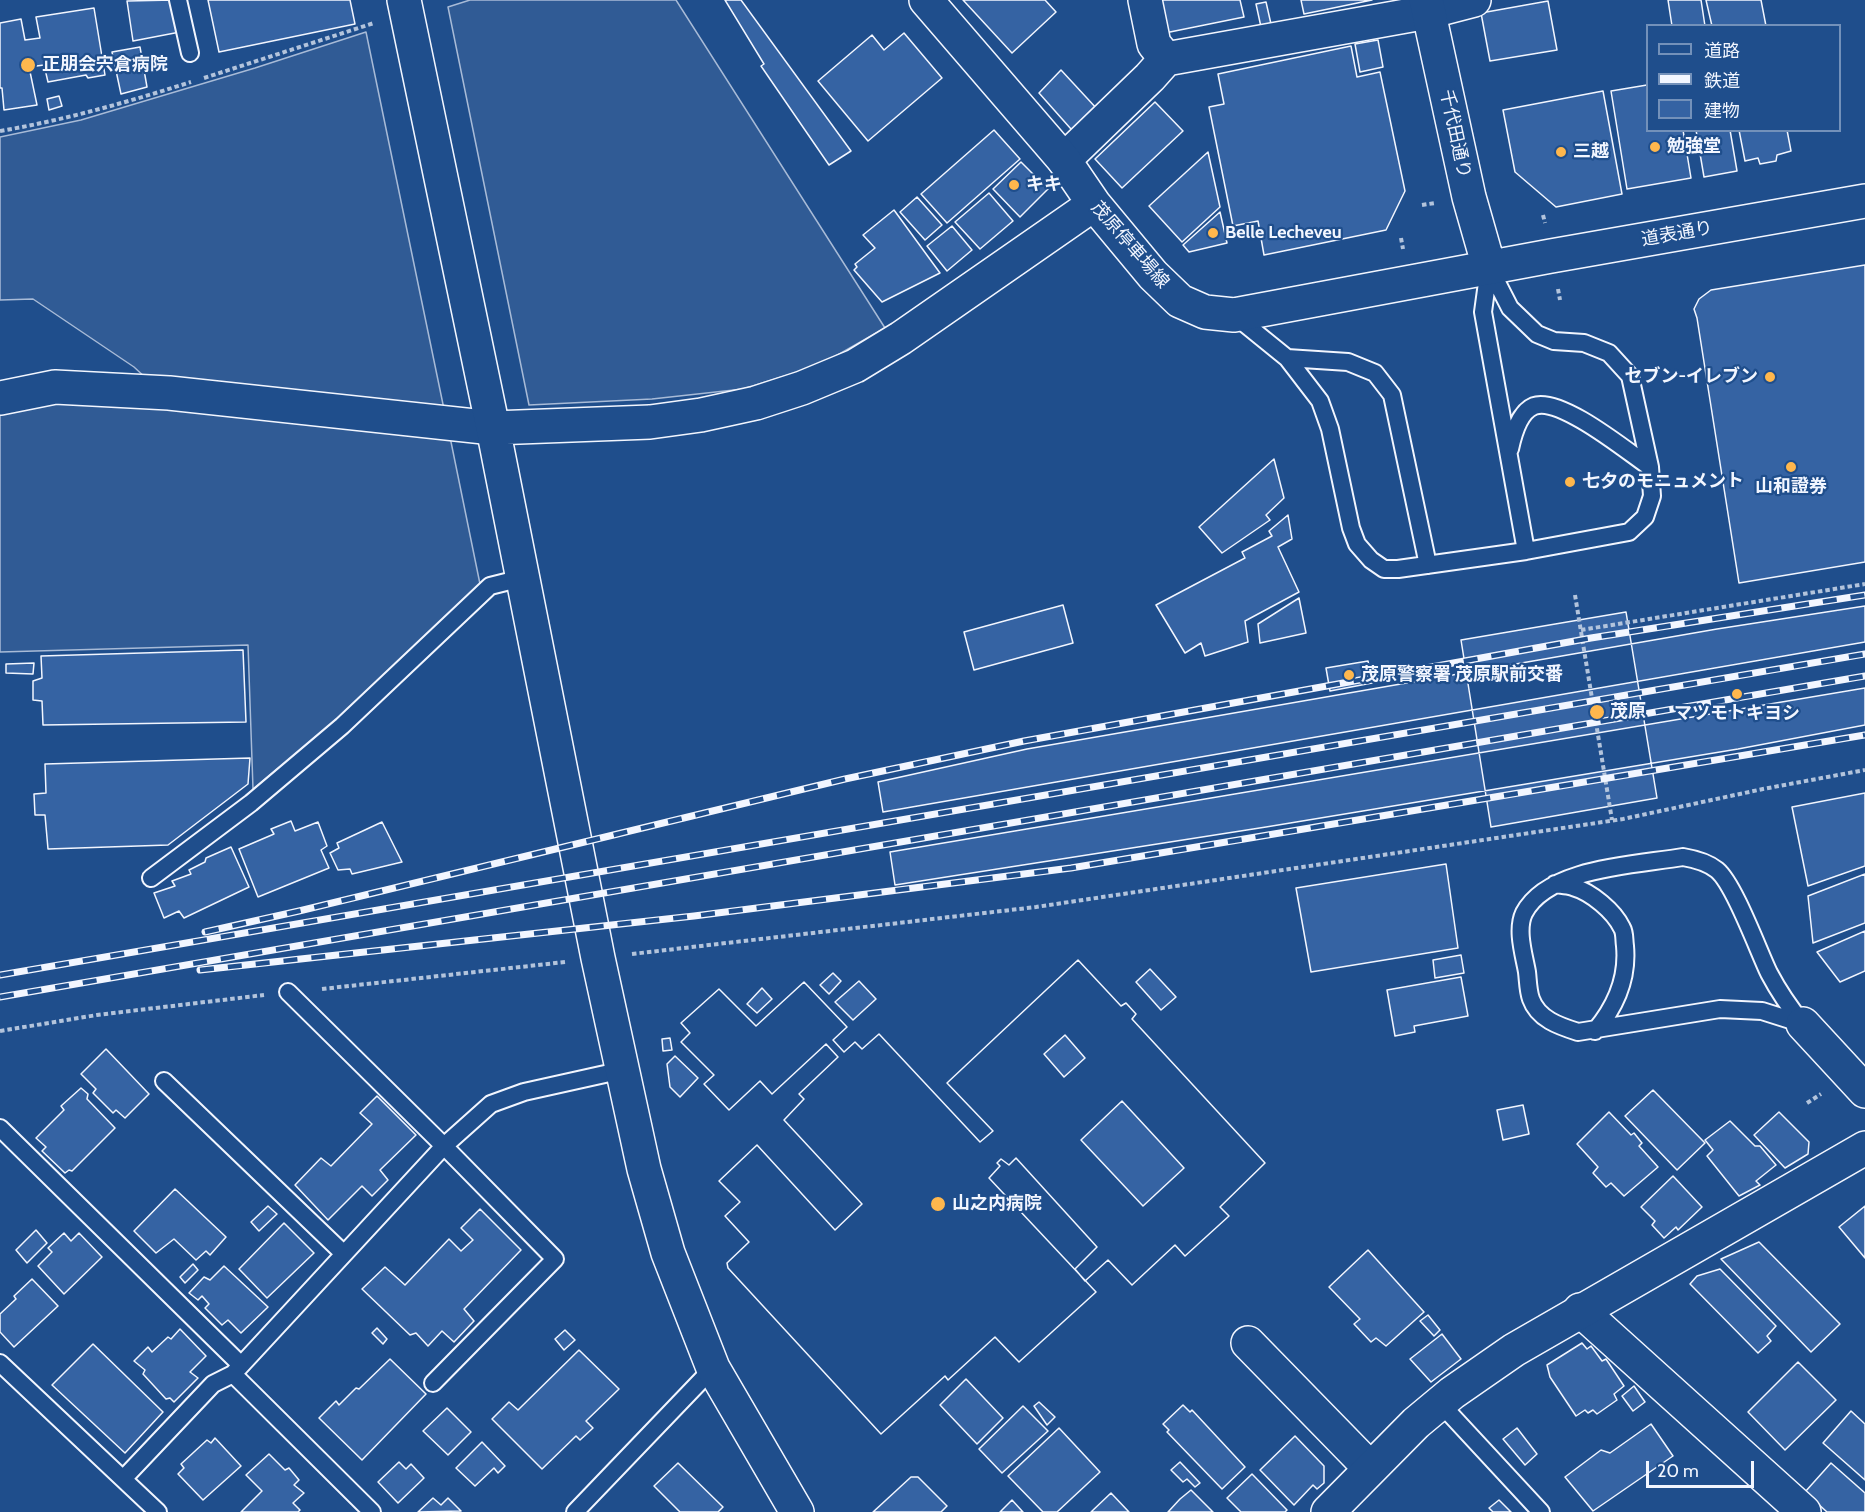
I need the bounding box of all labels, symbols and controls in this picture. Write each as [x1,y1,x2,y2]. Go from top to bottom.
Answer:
legend [1646,24,1841,132]
text: 道路 [1704,40,1740,62]
place label: 正朋会宍倉病院 [42,54,168,76]
marker: 正朋会宍倉病院 [19,56,37,74]
text: 鉄道 [1704,70,1740,92]
street label: 千代田通り [1435,88,1475,180]
text: 建物 [1704,100,1740,122]
place label: 勉強堂 [1667,136,1721,158]
marker: 勉強堂 [1648,140,1662,154]
place label: 三越 [1573,141,1609,163]
marker: 三越 [1554,145,1568,159]
place label: キキ [1026,174,1062,196]
marker: キキ [1007,178,1021,192]
street label: 茂原停車場線 [1086,197,1174,293]
street label: 道表通り [1640,217,1714,251]
place label: Belle Lecheveu [1225,222,1342,244]
marker: Belle Lecheveu [1206,226,1220,240]
place label: セブン-イレブン [1624,366,1758,388]
marker: セブン-イレブン [1763,370,1777,384]
marker: 山和證券 [1784,460,1798,474]
place label: 七夕のモニュメント [1582,471,1744,493]
marker: 七夕のモニュメント [1563,475,1577,489]
place label: 山和證券 [1755,476,1827,498]
place label: 茂原警察署 茂原駅前交番 [1361,664,1563,686]
marker: 茂原警察署 茂原駅前交番 [1342,668,1356,682]
marker: マツモトキヨシ [1730,687,1744,701]
place label: 茂原 [1610,701,1646,723]
marker: 茂原 [1588,703,1606,721]
place label: マツモトキヨシ [1674,703,1800,725]
place label: 山之内病院 [952,1193,1042,1215]
marker: 山之内病院 [929,1195,947,1213]
scale bar [1649,1449,1757,1487]
text: 20 m [1657,1460,1699,1482]

